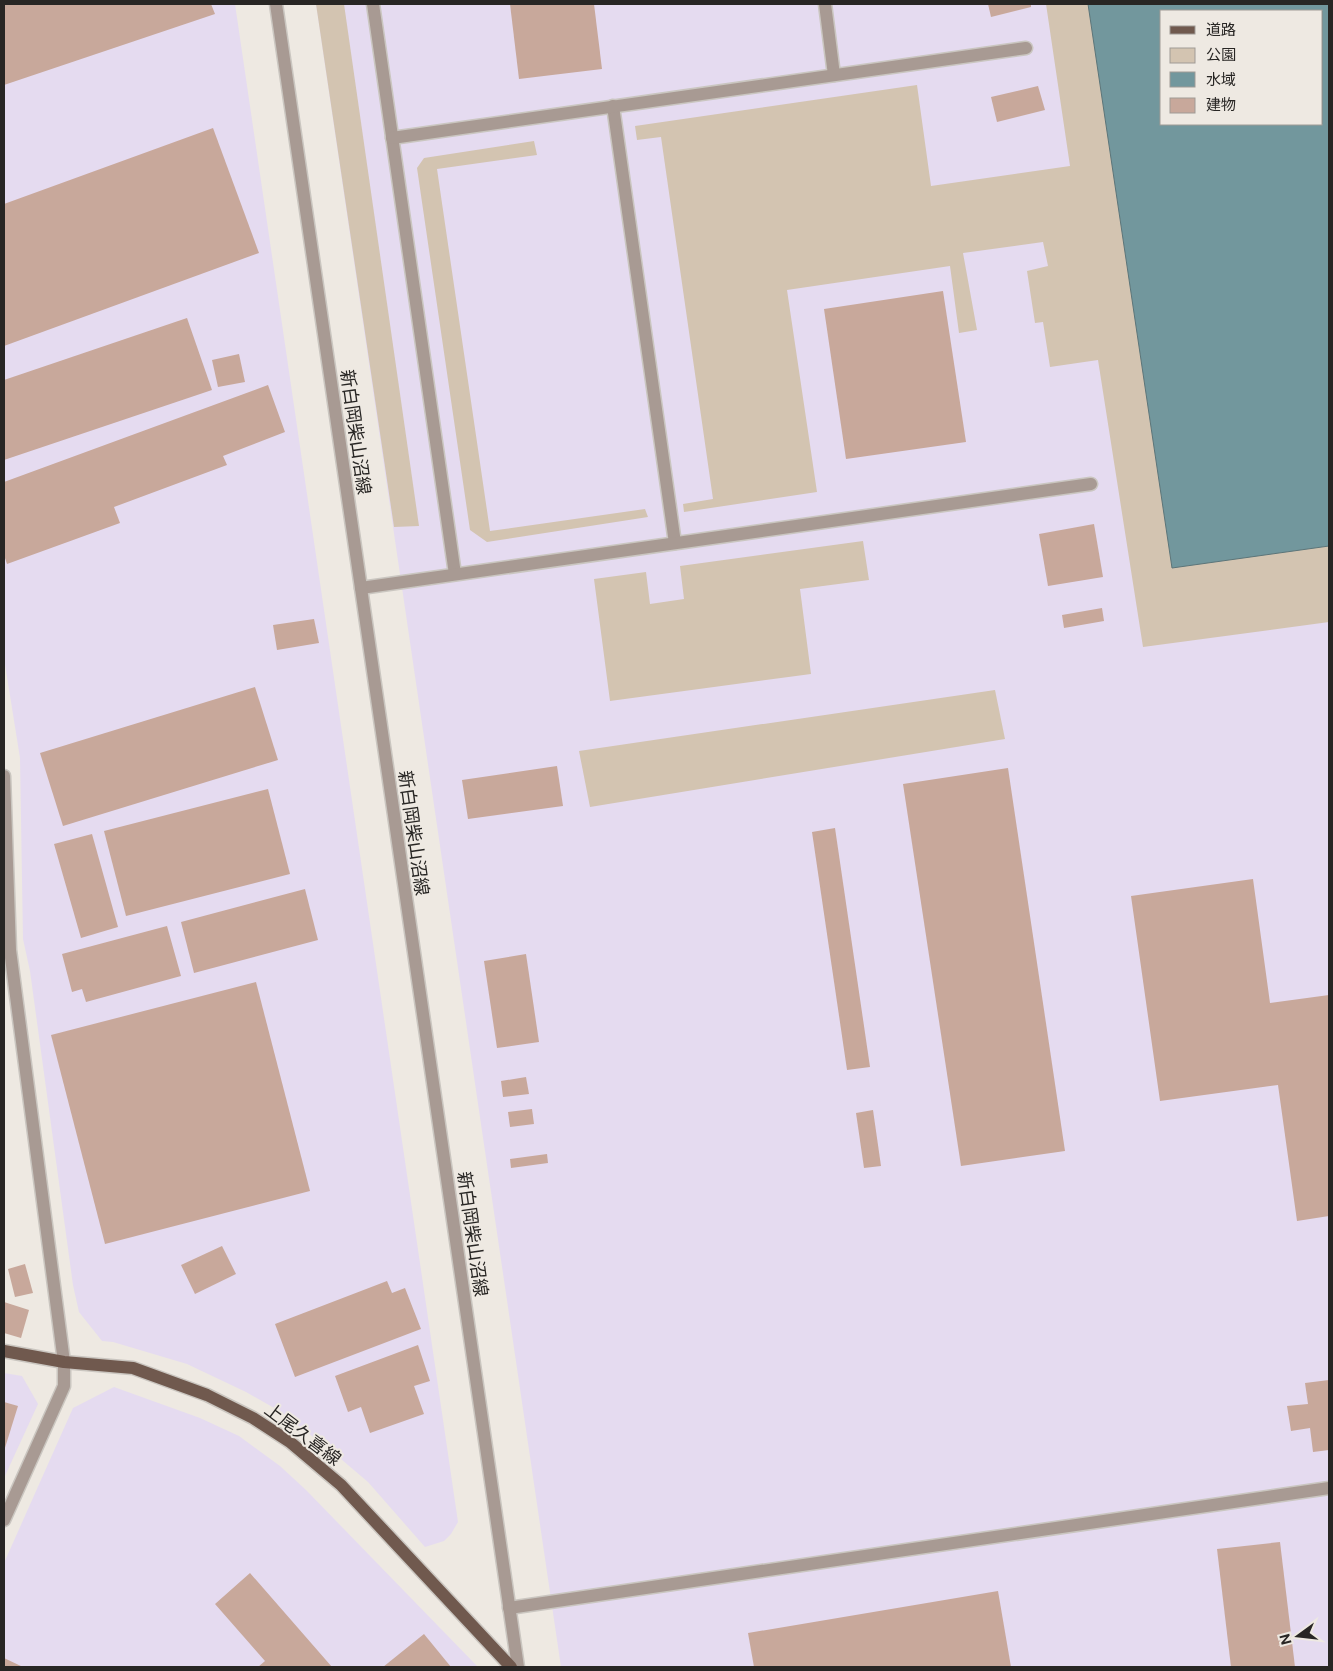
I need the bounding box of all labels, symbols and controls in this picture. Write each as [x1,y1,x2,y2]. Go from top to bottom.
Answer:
legend [1160,10,1323,125]
text: 道路 [1206,21,1236,38]
text: 公園 [1206,46,1236,63]
text: 水域 [1206,71,1236,88]
text: 建物 [1206,96,1236,113]
street label: 新白岡柴山沼線 [337,368,375,496]
street label: 新白岡柴山沼線 [395,769,433,897]
street label: 新白岡柴山沼線 [454,1170,492,1298]
street label: 上尾久喜線 [261,1399,345,1469]
north arrow [1273,1611,1323,1661]
text: N [1276,1632,1295,1647]

